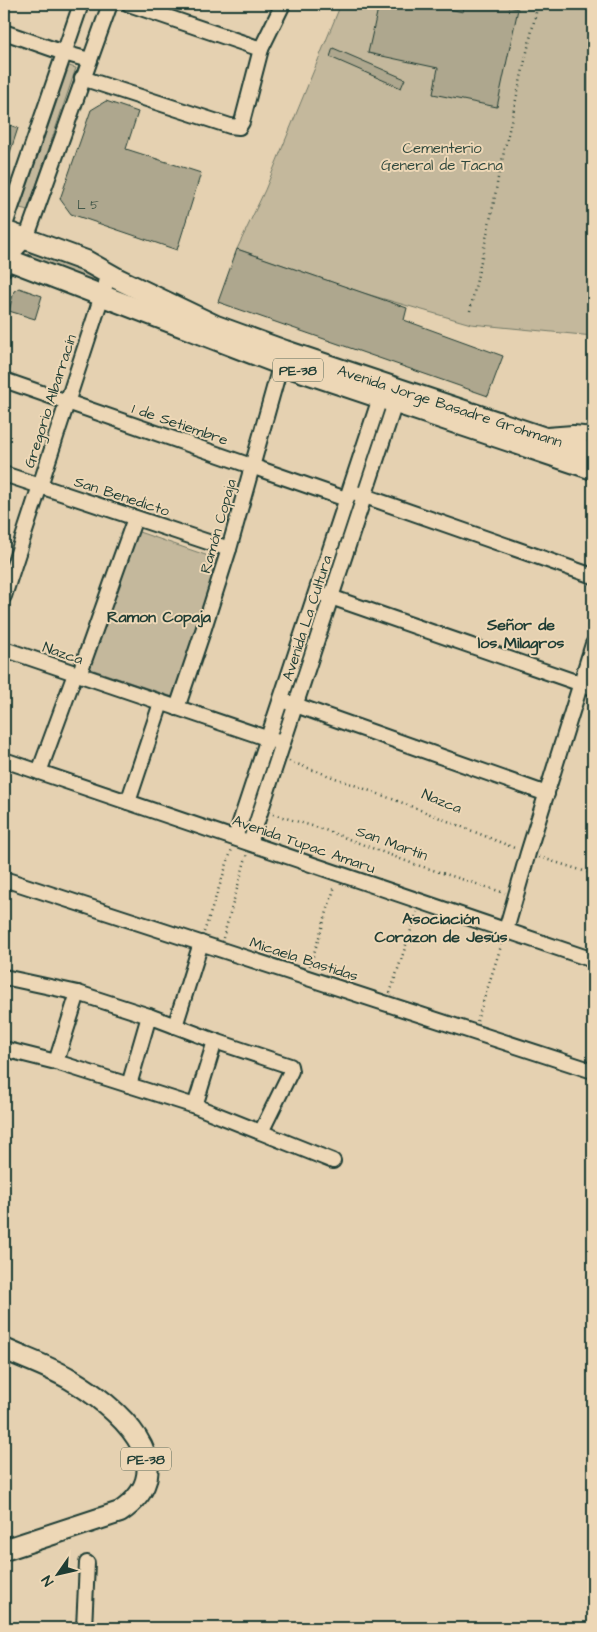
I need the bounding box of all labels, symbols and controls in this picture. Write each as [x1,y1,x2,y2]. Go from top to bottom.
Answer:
park label: Cementerio General de Tacna [381,138,503,176]
house number: L 5 [77,197,99,214]
street label: Gregorio Albarracín [19,331,83,471]
road number: PE-38 [273,358,323,382]
street label: Avenida Jorge Basadre Grohmann [334,360,566,454]
street label: 1 de Setiembre [129,398,231,451]
street label: San Benedicto [71,471,173,522]
street label: Ramón Copaja [195,476,242,576]
street label: Avenida La Cultura [277,552,338,684]
district label: Ramon Copaja [107,606,212,628]
district label: Señor de los Milagros [478,614,564,656]
street label: Nazca [40,637,86,670]
street label: Nazca [419,784,465,819]
street label: Avenida Tupac Amaru [230,810,378,879]
street label: San Martín [353,821,431,866]
district label: Asociación Corazon de Jesús [374,908,508,948]
street label: Micaela Bastidas [247,932,361,987]
road number: PE-38 [121,1448,171,1470]
north arrow [32,1550,82,1600]
text: N [37,1571,59,1590]

